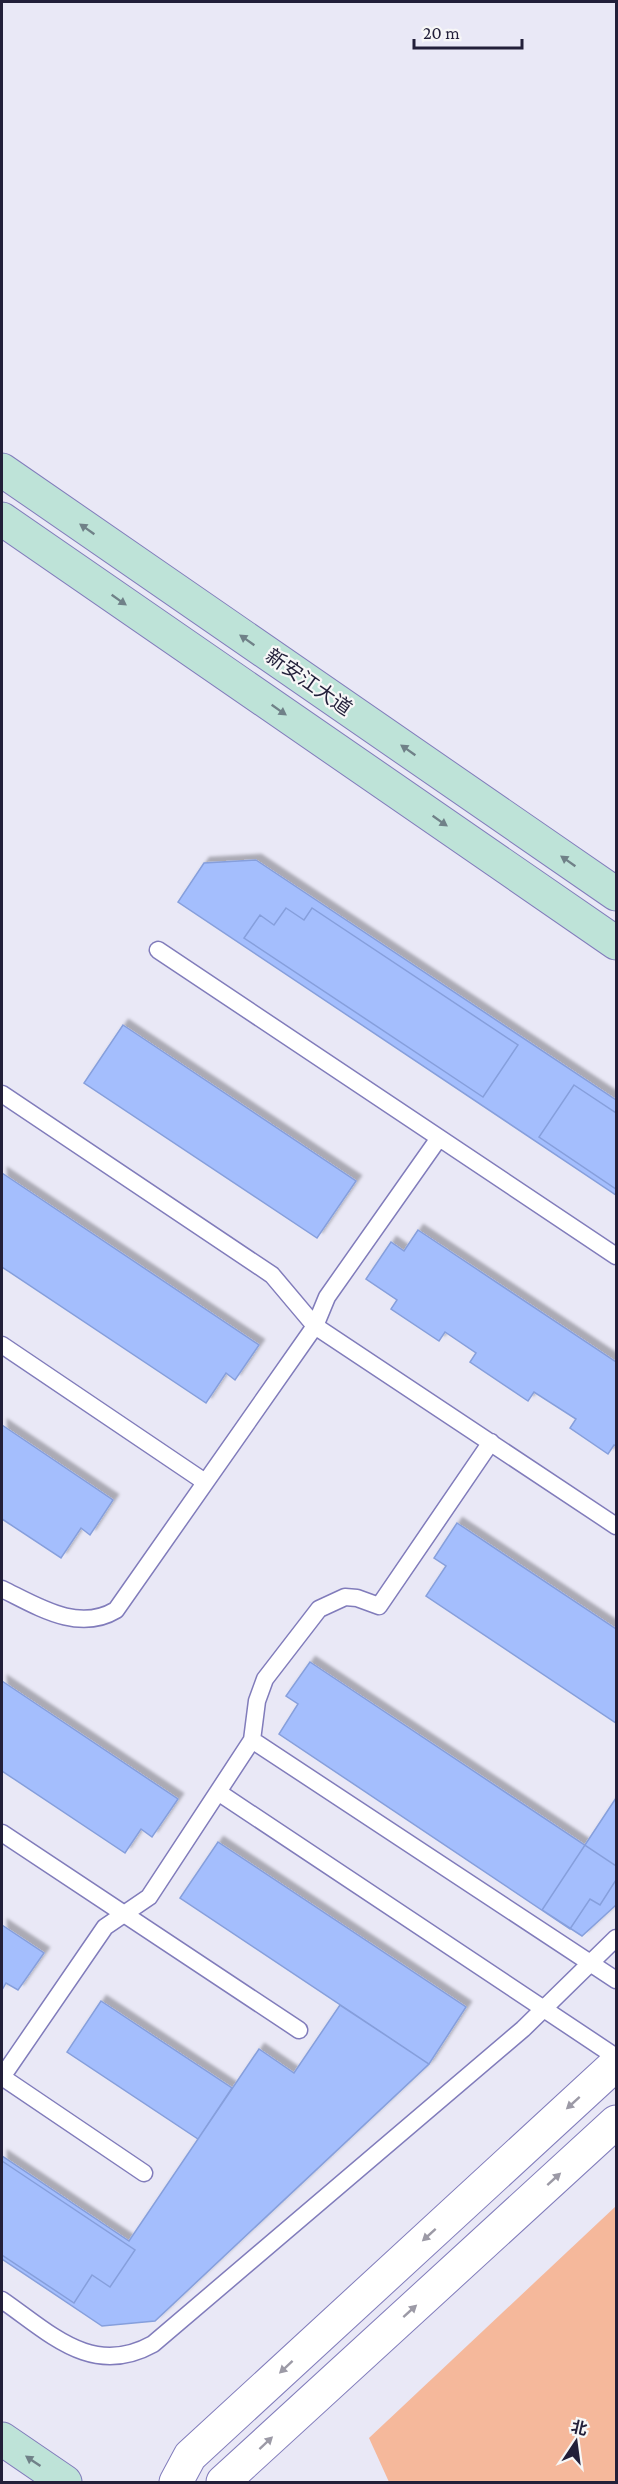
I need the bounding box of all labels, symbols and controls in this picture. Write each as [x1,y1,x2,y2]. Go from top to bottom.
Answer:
scale bar [414,12,522,50]
text: 20 m [423,23,460,43]
one-way arrow [79,524,95,535]
one-way arrow [110,594,126,606]
one-way arrow [239,634,256,645]
street label: 新安江大道 [262,644,356,720]
one-way arrow [271,704,287,716]
one-way arrow [400,745,416,756]
one-way arrow [431,815,447,827]
one-way arrow [561,855,577,867]
one-way arrow [566,2096,581,2110]
one-way arrow [546,2173,560,2187]
one-way arrow [422,2228,437,2241]
one-way arrow [402,2304,417,2318]
one-way arrow [279,2360,294,2373]
north arrow [546,2412,606,2472]
text: 北 [570,2418,589,2438]
one-way arrow [258,2437,273,2450]
one-way arrow [26,2455,42,2467]

